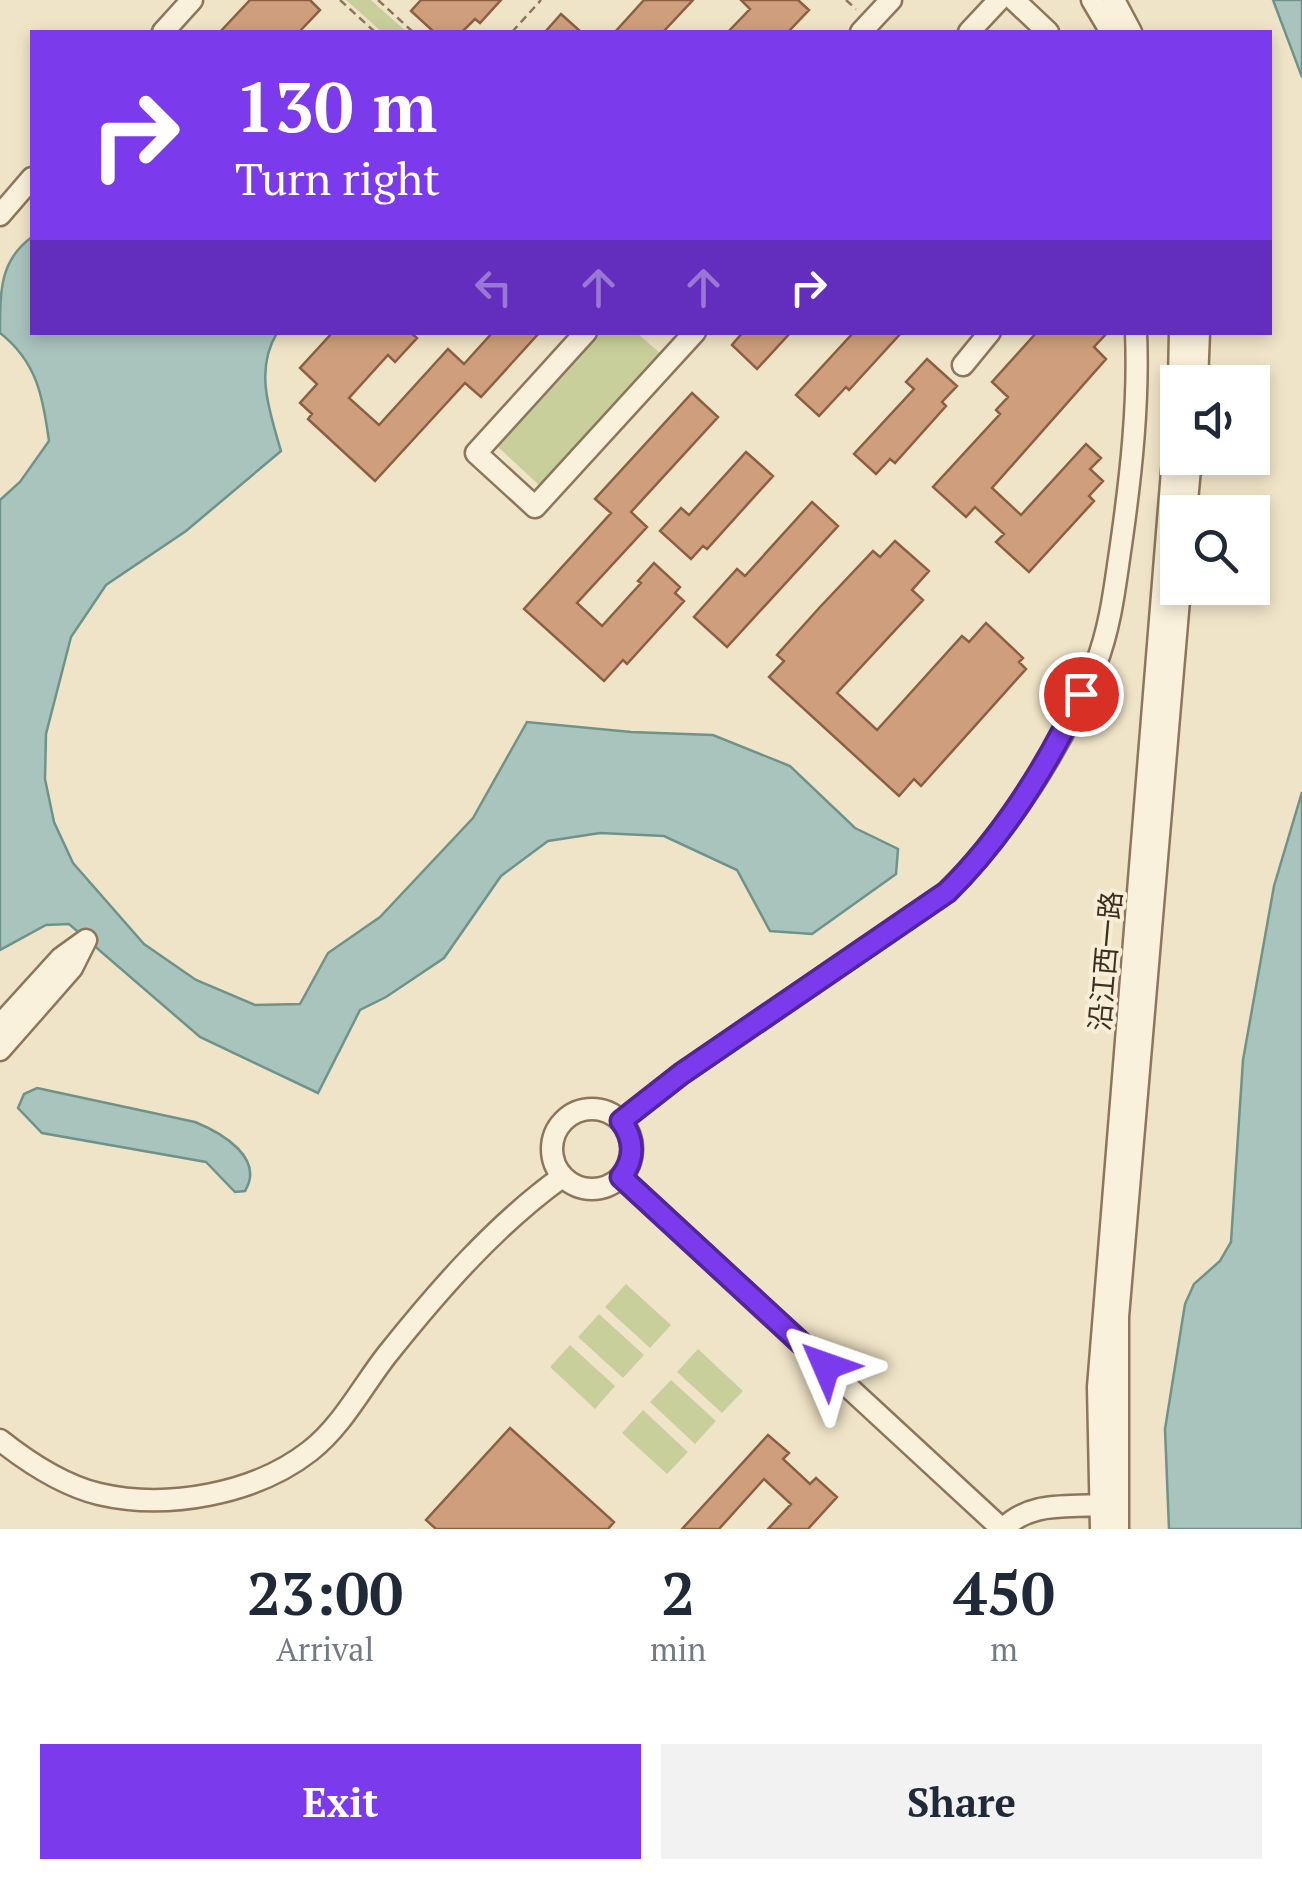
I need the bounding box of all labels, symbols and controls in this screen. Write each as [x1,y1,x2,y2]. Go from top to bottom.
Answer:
text: 130 m [235,59,437,152]
icon: right [70,70,200,200]
text: Turn right [235,148,440,208]
icon: left [466,260,521,315]
icon: ahead [571,260,626,315]
icon: ahead [676,260,731,315]
icon: right [781,260,836,315]
map controls [1160,365,1270,605]
button: sound [1160,365,1270,475]
button: search [1160,495,1270,605]
pin [1039,652,1124,737]
icon: arrive [1054,667,1109,722]
street label: 沿江西一路 [1080,890,1130,1032]
position arrow [774,1314,878,1418]
text: 23:00 [247,1553,403,1632]
text: 2 [661,1553,695,1632]
text: 450 [953,1553,1055,1632]
text: Arrival [276,1628,374,1670]
text: min [650,1628,706,1670]
text: m [990,1628,1018,1670]
button: Exit [40,1744,641,1859]
button: Share [661,1744,1262,1859]

